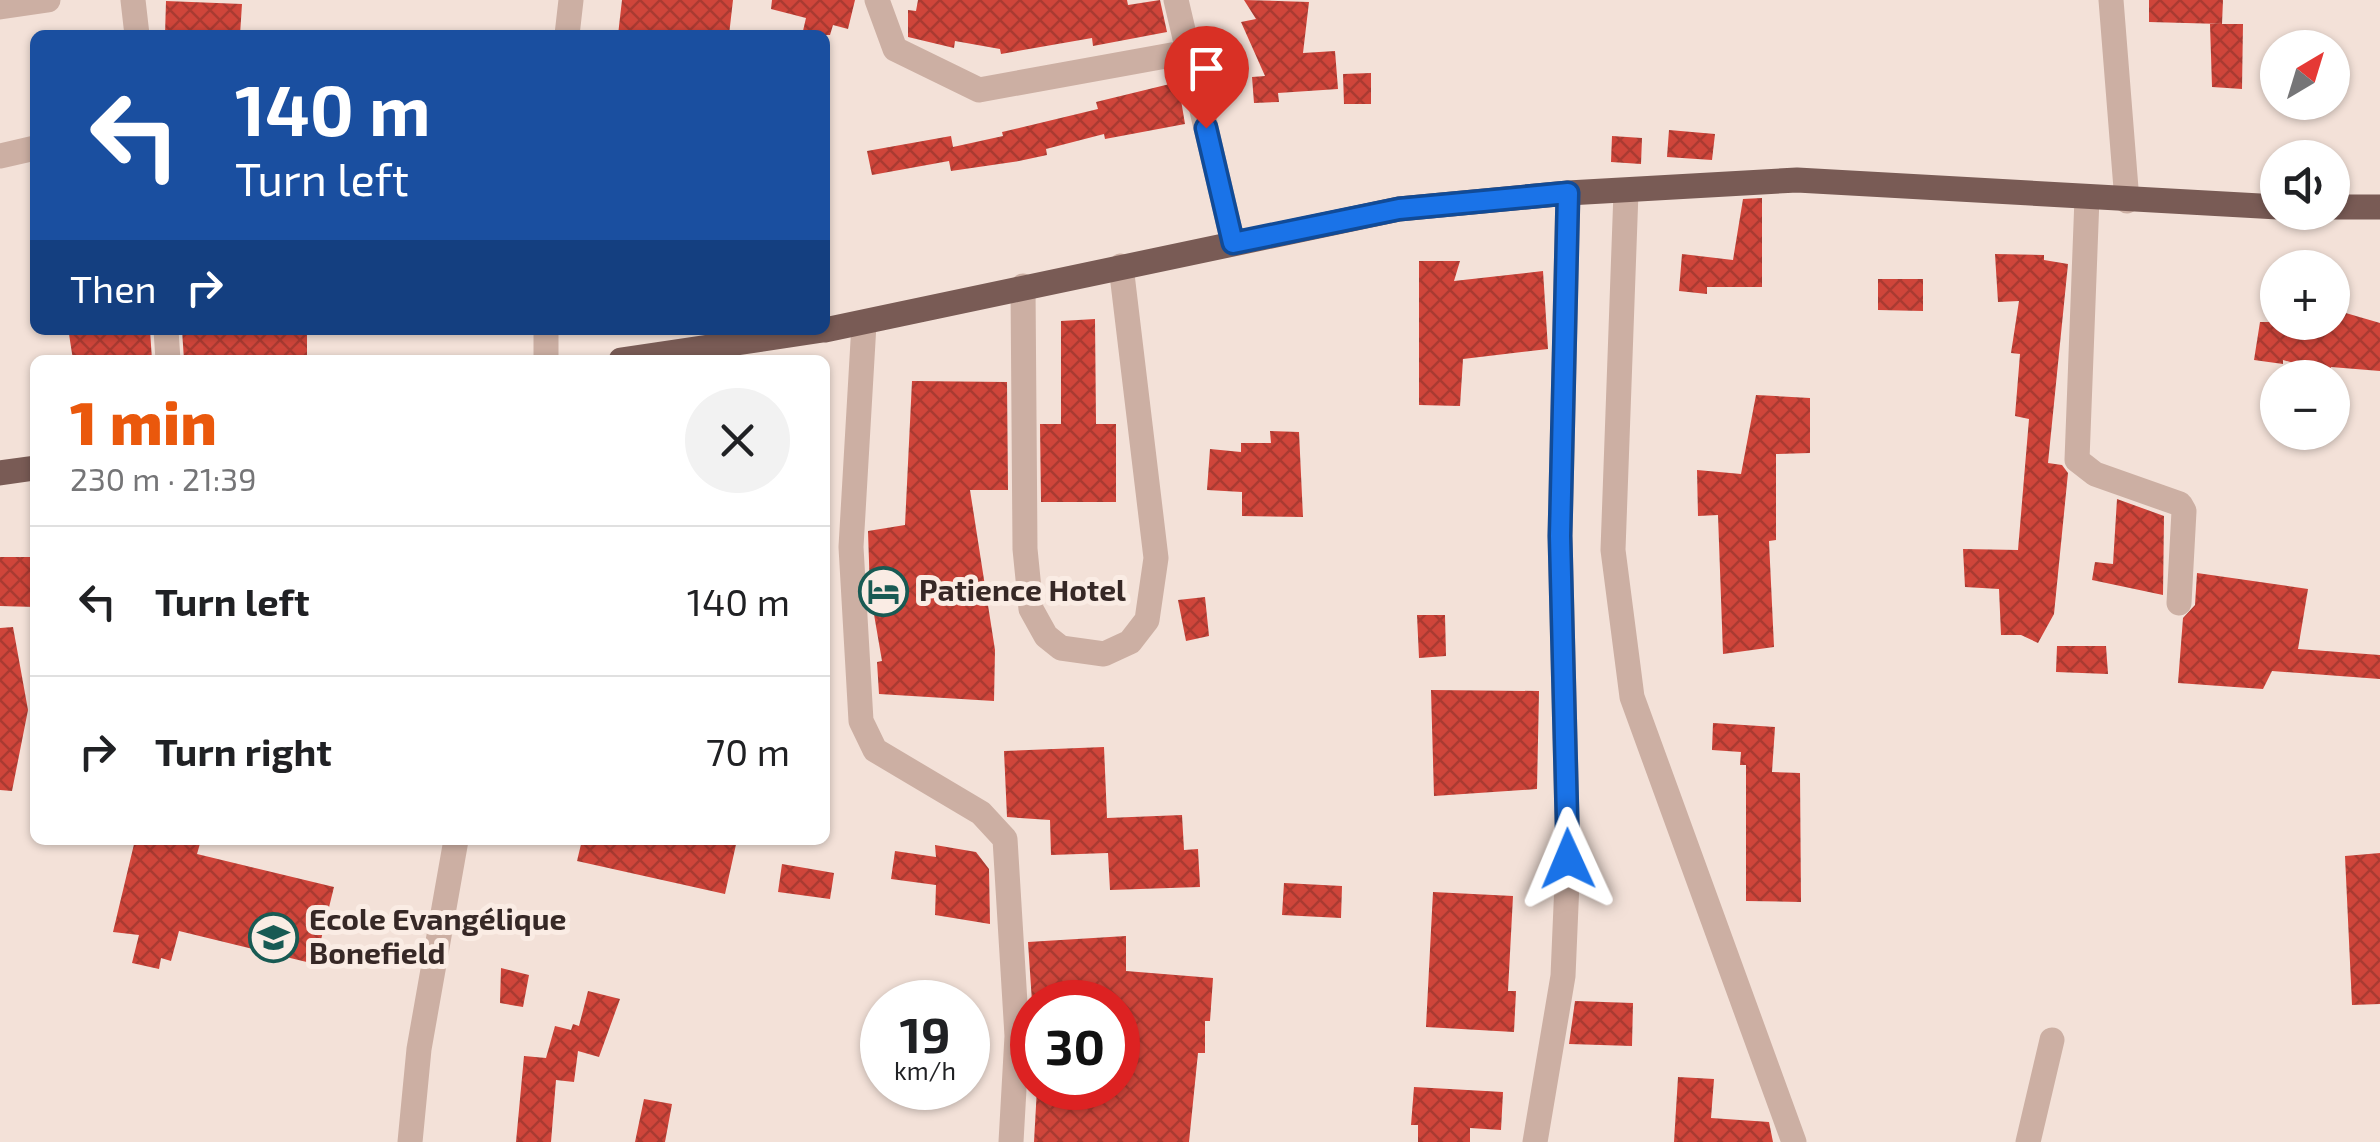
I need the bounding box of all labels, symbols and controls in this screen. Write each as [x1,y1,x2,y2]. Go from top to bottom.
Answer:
pin [1164,26,1249,129]
north arrow [2260,30,2350,120]
map controls [2260,30,2350,450]
icon: arrive [1179,41,1234,96]
text: 140 m [235,66,431,150]
icon: left [70,70,200,200]
button: sound [2260,140,2350,230]
text: Turn left [235,151,409,205]
button: + [2260,250,2350,340]
icon: right [177,260,232,315]
text: Then [70,265,157,311]
button: − [2260,360,2350,450]
text: 1 min [70,385,217,457]
button: close [685,388,790,493]
text: 230 m · 21:39 [70,459,256,497]
hotel icon: Patience Hotel [858,565,910,617]
place label: Patience Hotel [919,571,1126,607]
icon: left [70,574,125,629]
text: Turn left [155,578,310,624]
text: 140 m [687,578,790,624]
icon: right [70,724,125,779]
text: Turn right [155,728,332,774]
text: 70 m [706,728,790,774]
position arrow [1516,807,1620,911]
place label: Ecole Evangélique Bonefield [309,900,566,970]
school or university icon: Ecole Evangélique Bonefield [248,911,300,963]
speed limit sign: 30 [1010,980,1140,1110]
text: 19 [899,1003,951,1063]
text: km/h [894,1055,956,1085]

